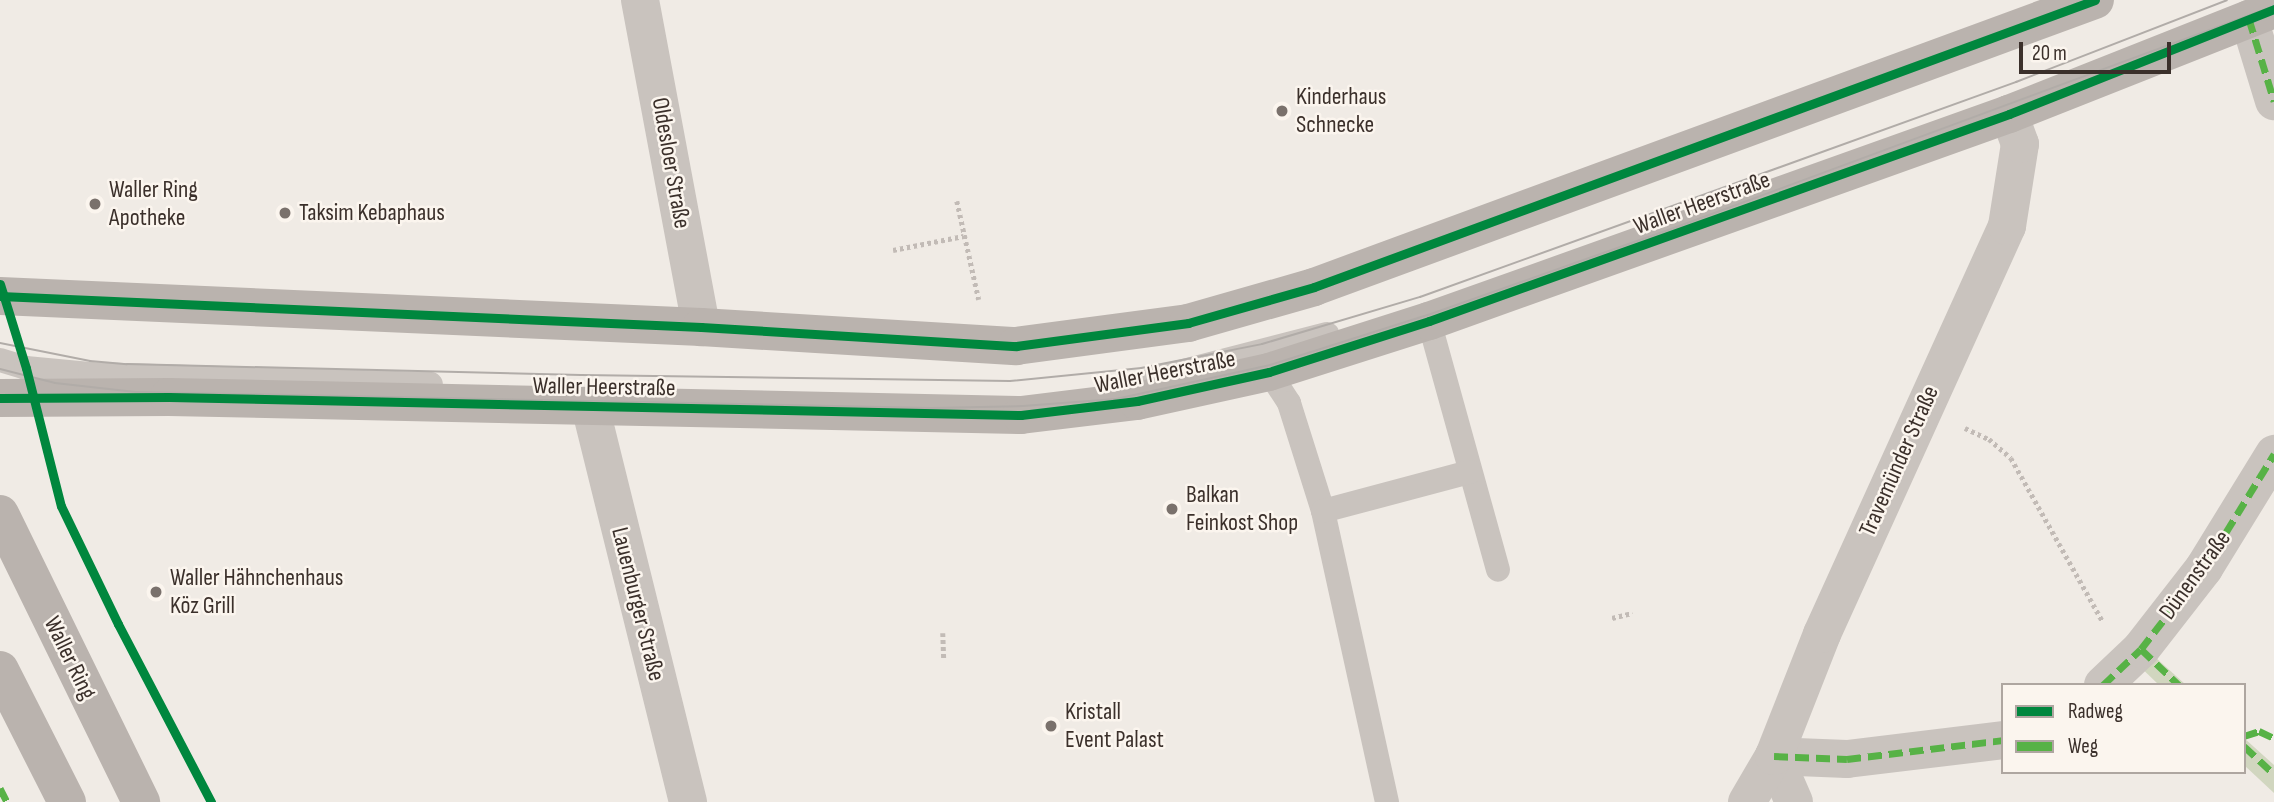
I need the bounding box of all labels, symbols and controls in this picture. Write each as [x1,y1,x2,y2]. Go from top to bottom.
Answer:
scale bar [2022,28,2174,72]
text: 20 m [2032,41,2067,66]
place label: Kinderhaus Schnecke [1296,83,1386,139]
street label: Oldesloer Straße [645,95,697,231]
marker: Kinderhaus Schnecke [1274,103,1290,119]
street label: Waller Heerstraße [1630,165,1774,241]
place label: Waller Ring Apotheke [109,176,198,232]
marker: Waller Ring Apotheke [87,196,103,212]
place label: Taksim Kebaphaus [299,199,445,227]
marker: Taksim Kebaphaus [277,205,293,221]
street label: Waller Heerstraße [1092,344,1238,400]
street label: Waller Heerstraße [532,371,676,403]
street label: Travemünder Straße [1853,381,1945,541]
place label: Balkan Feinkost Shop [1186,481,1298,537]
marker: Balkan Feinkost Shop [1164,501,1180,517]
street label: Lauenburger Straße [605,524,671,684]
street label: Dünenstraße [2153,525,2237,625]
place label: Waller Hähnchenhaus Köz Grill [170,564,343,620]
marker: Waller Hähnchenhaus Köz Grill [148,584,164,600]
street label: Waller Ring [38,612,102,704]
legend [2001,683,2246,774]
place label: Kristall Event Palast [1065,698,1164,754]
text: Radweg [2068,699,2123,724]
marker: Kristall Event Palast [1043,718,1059,734]
text: Weg [2068,734,2098,759]

